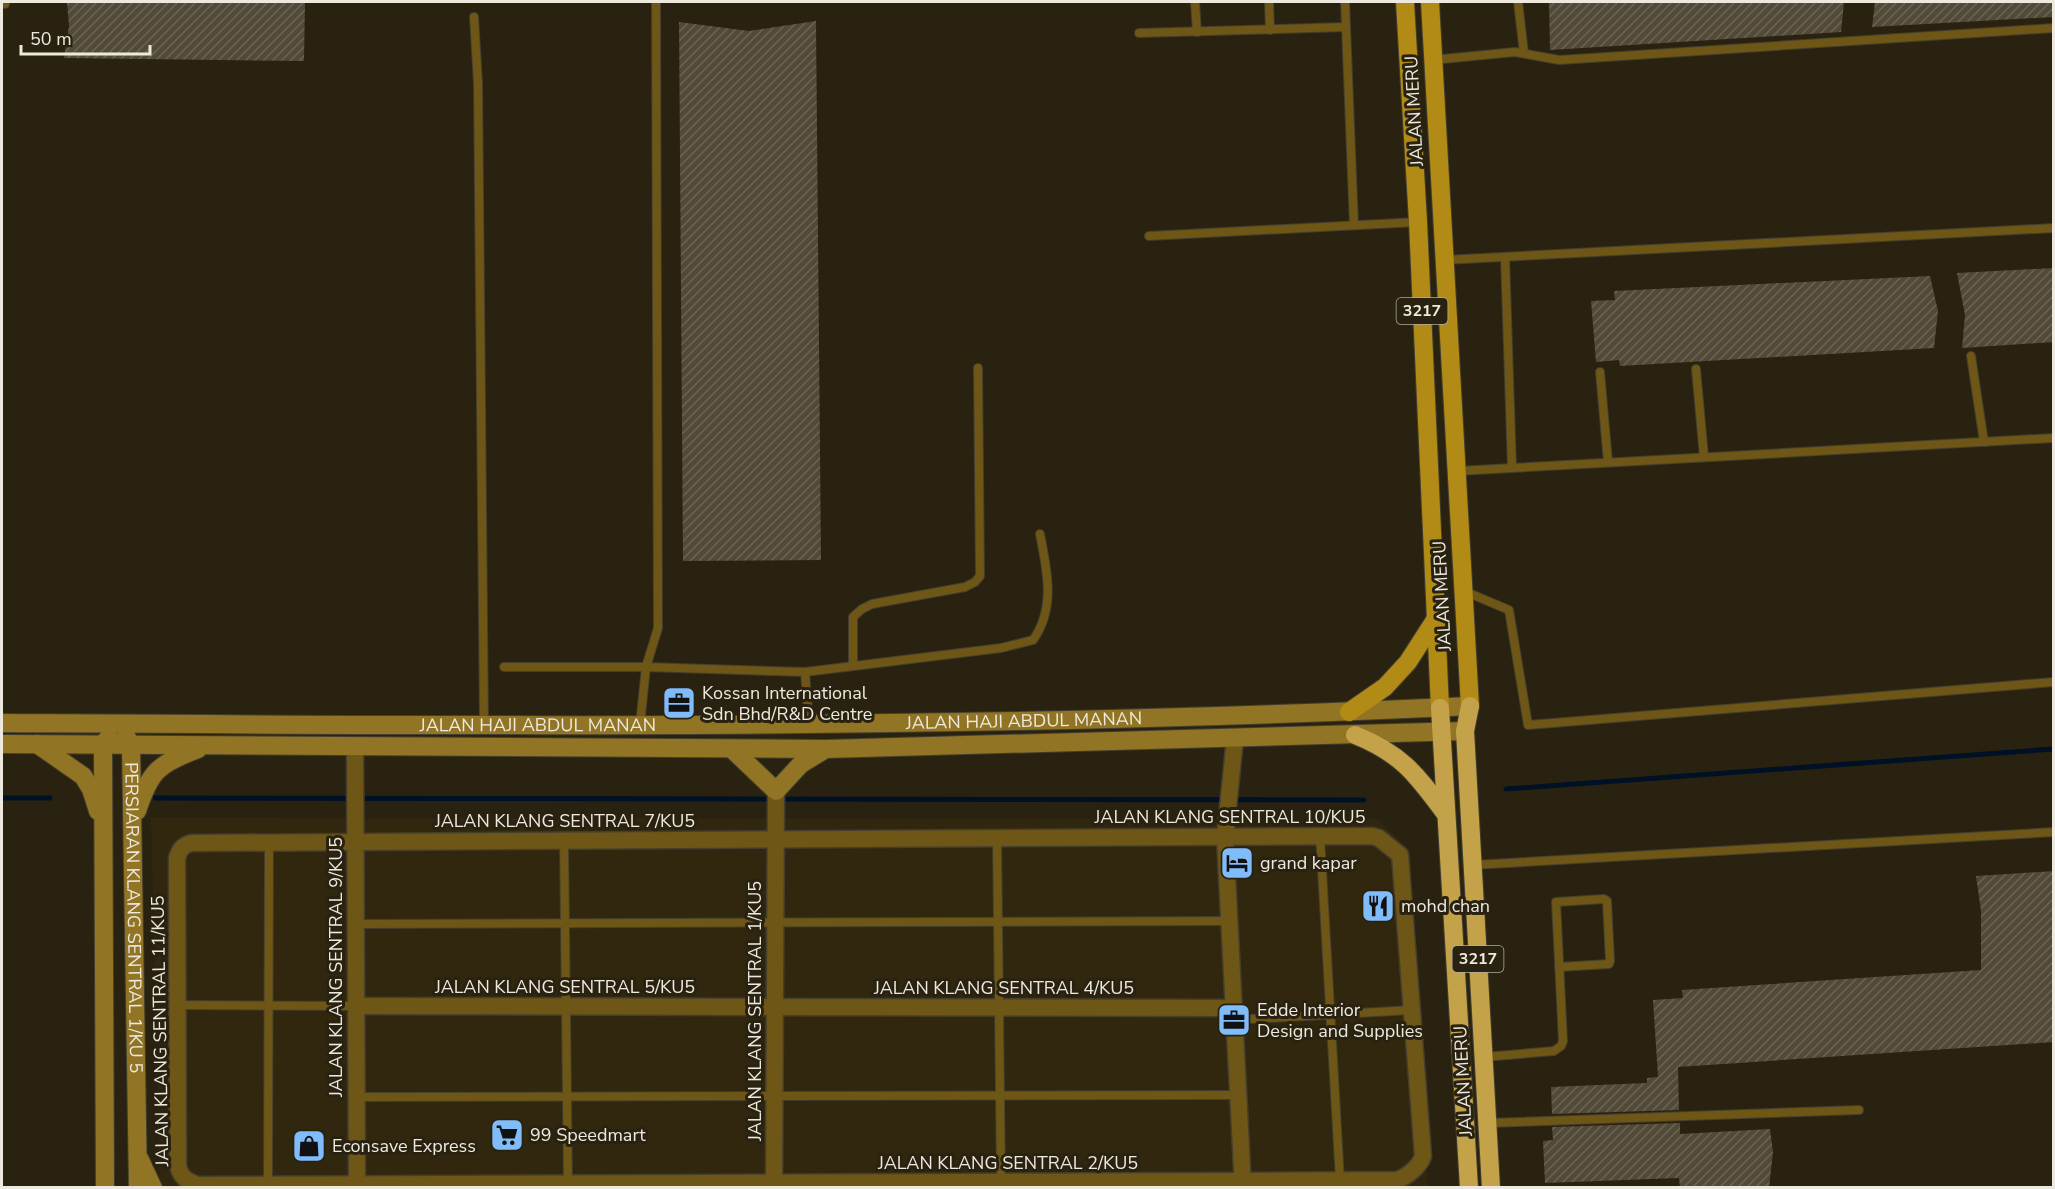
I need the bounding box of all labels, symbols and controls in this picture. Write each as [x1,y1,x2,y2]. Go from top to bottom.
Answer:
scale bar [21,18,150,56]
text: 50 m [30,27,72,51]
street label: JALAN MERU [1399,55,1429,168]
road number: 3217 [1396,298,1448,324]
street label: JALAN MERU [1427,540,1457,653]
place label: Kossan International Sdn Bhd/R&D Centre [702,681,872,726]
office icon: Kossan International Sdn Bhd/R&D Centre [661,685,697,721]
street label: JALAN HAJI ABDUL MANAN [905,706,1142,735]
street label: JALAN HAJI ABDUL MANAN [419,713,656,737]
street label: PERSIARAN KLANG SENTRAL 1/KU 5 [119,762,148,1073]
street label: JALAN KLANG SENTRAL 10/KU5 [1094,805,1365,829]
street label: JALAN KLANG SENTRAL 7/KU5 [434,809,695,833]
street label: JALAN KLANG SENTRAL 9/KU5 [324,837,348,1098]
hotel icon: grand kapar [1219,845,1255,881]
place label: grand kapar [1260,851,1357,875]
street label: JALAN KLANG SENTRAL 1/KU5 [743,881,767,1142]
restaurant icon: mohd chan [1360,888,1396,924]
place label: mohd chan [1401,894,1490,918]
street label: JALAN KLANG SENTRAL 11/KU5 [146,895,174,1168]
road number: 3217 [1452,946,1504,972]
street label: JALAN KLANG SENTRAL 5/KU5 [434,975,695,999]
street label: JALAN KLANG SENTRAL 4/KU5 [873,976,1134,1000]
place label: Edde Interior Design and Supplies [1257,998,1423,1043]
office icon: Edde Interior Design and Supplies [1216,1002,1252,1038]
street label: JALAN MERU [1448,1025,1478,1138]
supermarket icon: 99 Speedmart [489,1117,525,1153]
place label: 99 Speedmart [530,1123,646,1147]
shop icon: Econsave Express [291,1128,327,1164]
place label: Econsave Express [332,1134,476,1158]
street label: JALAN KLANG SENTRAL 2/KU5 [877,1151,1138,1175]

